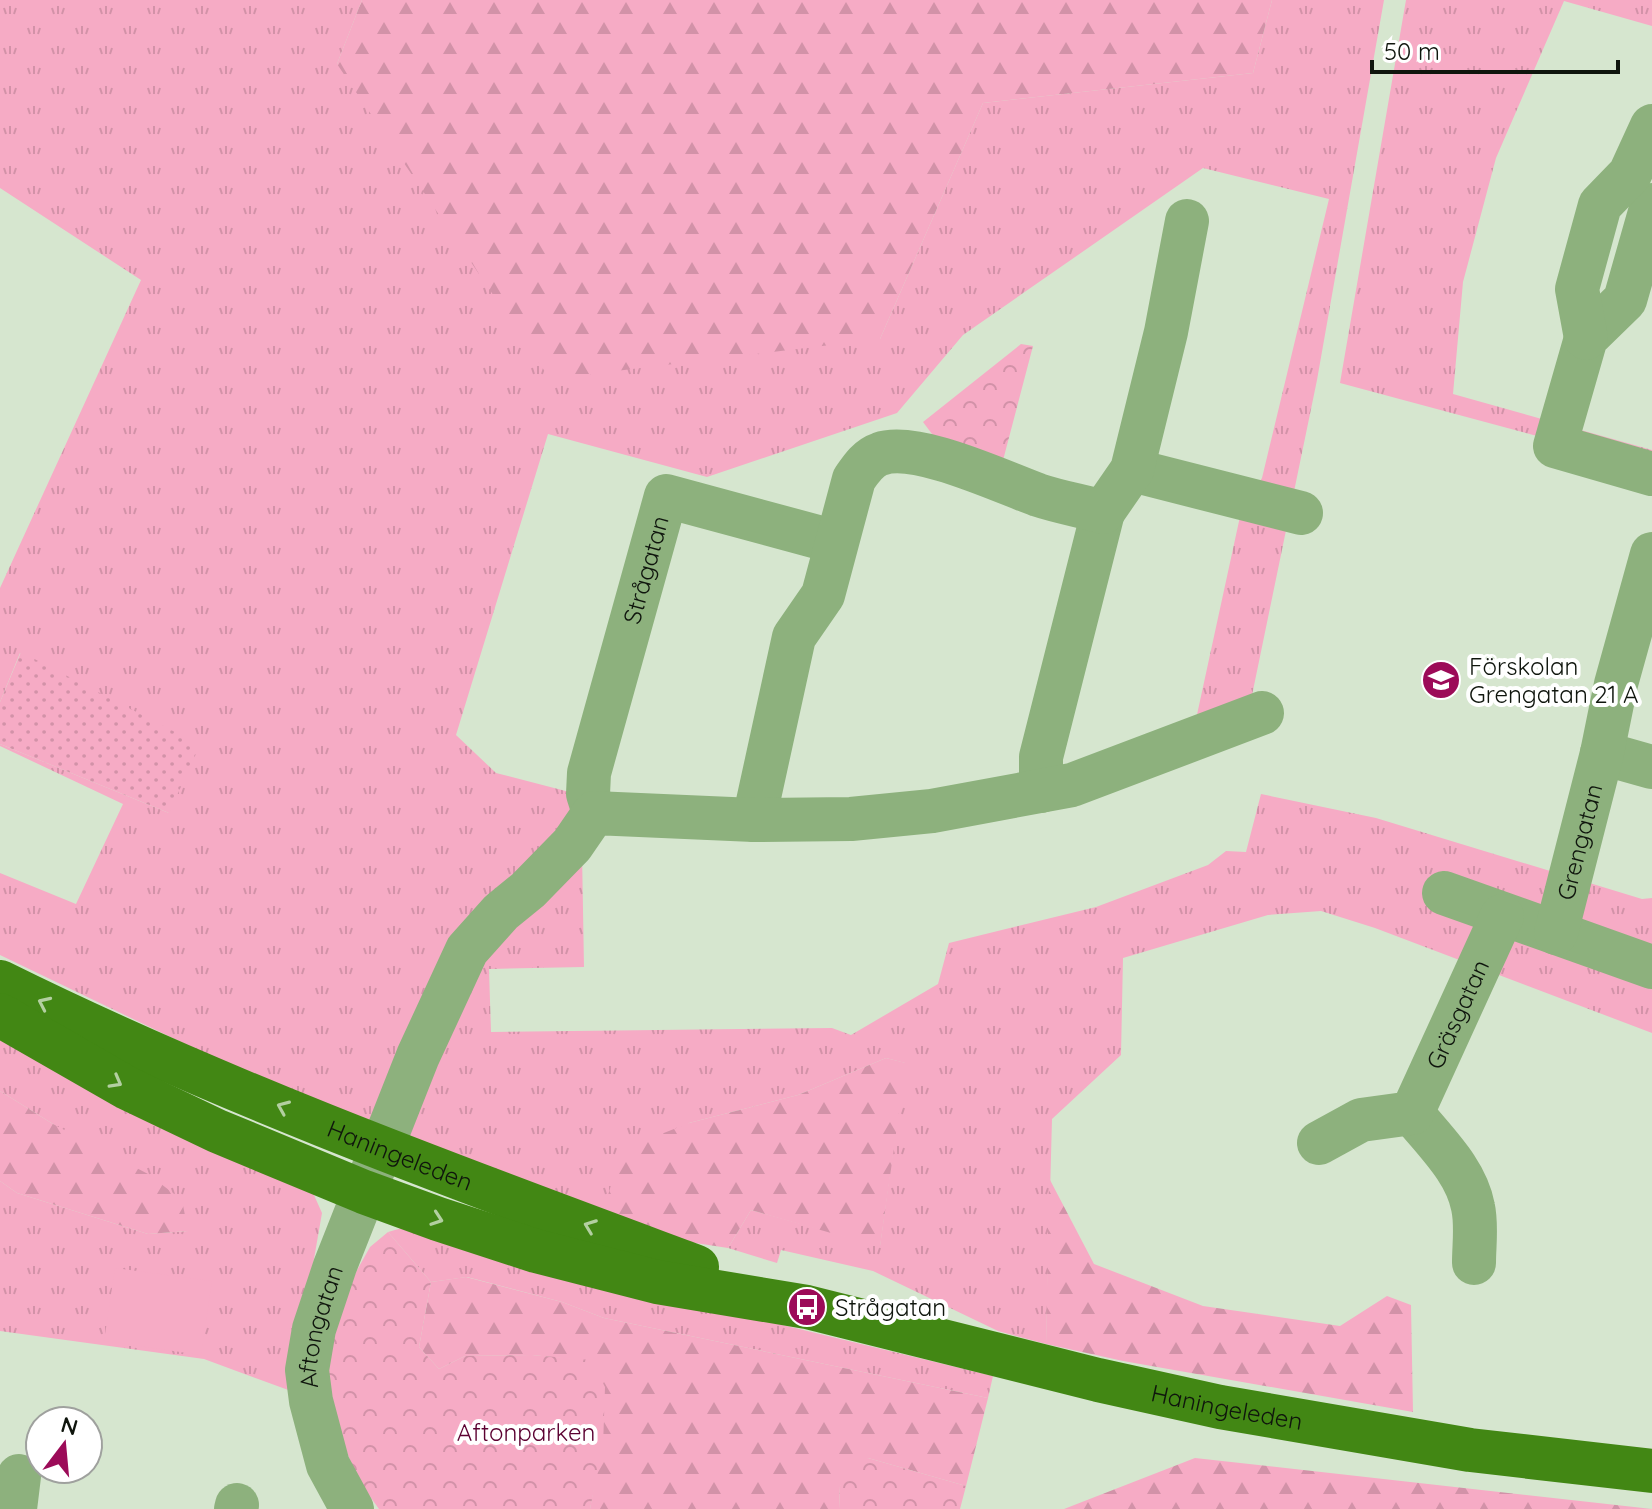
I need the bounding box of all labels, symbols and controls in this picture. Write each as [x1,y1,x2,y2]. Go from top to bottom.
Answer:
scale bar [1372,24,1618,74]
text: 50 m [1384,36,1440,66]
street label: Strågatan [616,512,675,627]
place label: Förskolan Grengatan 21 A [1469,651,1639,709]
school or university icon: Förskolan Grengatan 21 A [1420,659,1462,701]
street label: Grengatan [1550,781,1609,903]
street label: Gräsgatan [1419,955,1495,1074]
one-way arrow [38,997,53,1013]
one-way arrow [108,1072,122,1088]
one-way arrow [276,1100,291,1116]
street label: Haningeleden [323,1113,477,1197]
one-way arrow [429,1209,443,1225]
one-way arrow [584,1219,598,1236]
street label: Aftongatan [292,1262,349,1391]
bus stop icon: Strågatan [786,1286,828,1328]
place label: Strågatan [835,1292,946,1322]
street label: Haningeleden [1148,1377,1305,1436]
north arrow [24,1405,104,1485]
text: N [58,1410,81,1441]
park label: Aftonparken [457,1417,595,1447]

